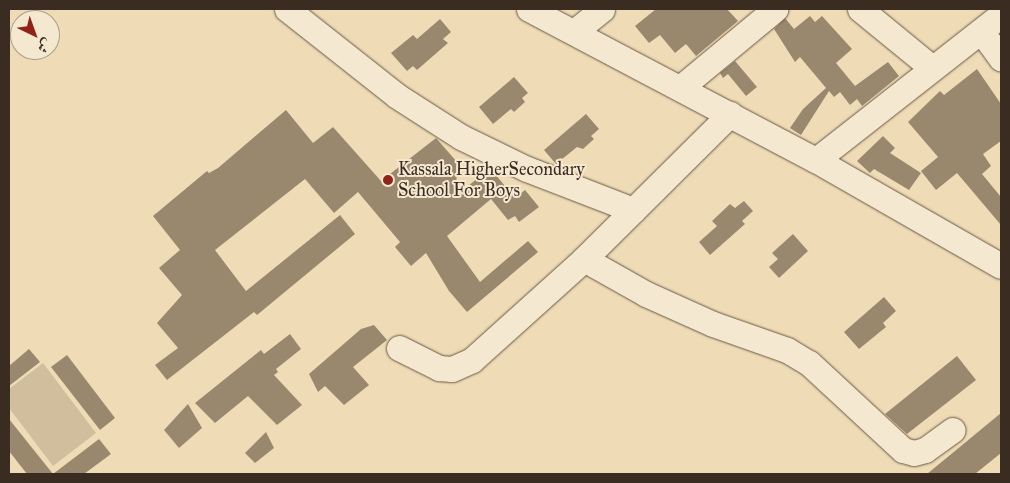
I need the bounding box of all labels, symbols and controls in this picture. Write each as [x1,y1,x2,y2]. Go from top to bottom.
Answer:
north arrow [10,10,60,60]
text: ش [34,35,56,57]
place label: Kassala HigherSecondary School For Boys [398,159,585,202]
marker: Kassala HigherSecondary School For Boys [382,174,394,186]

